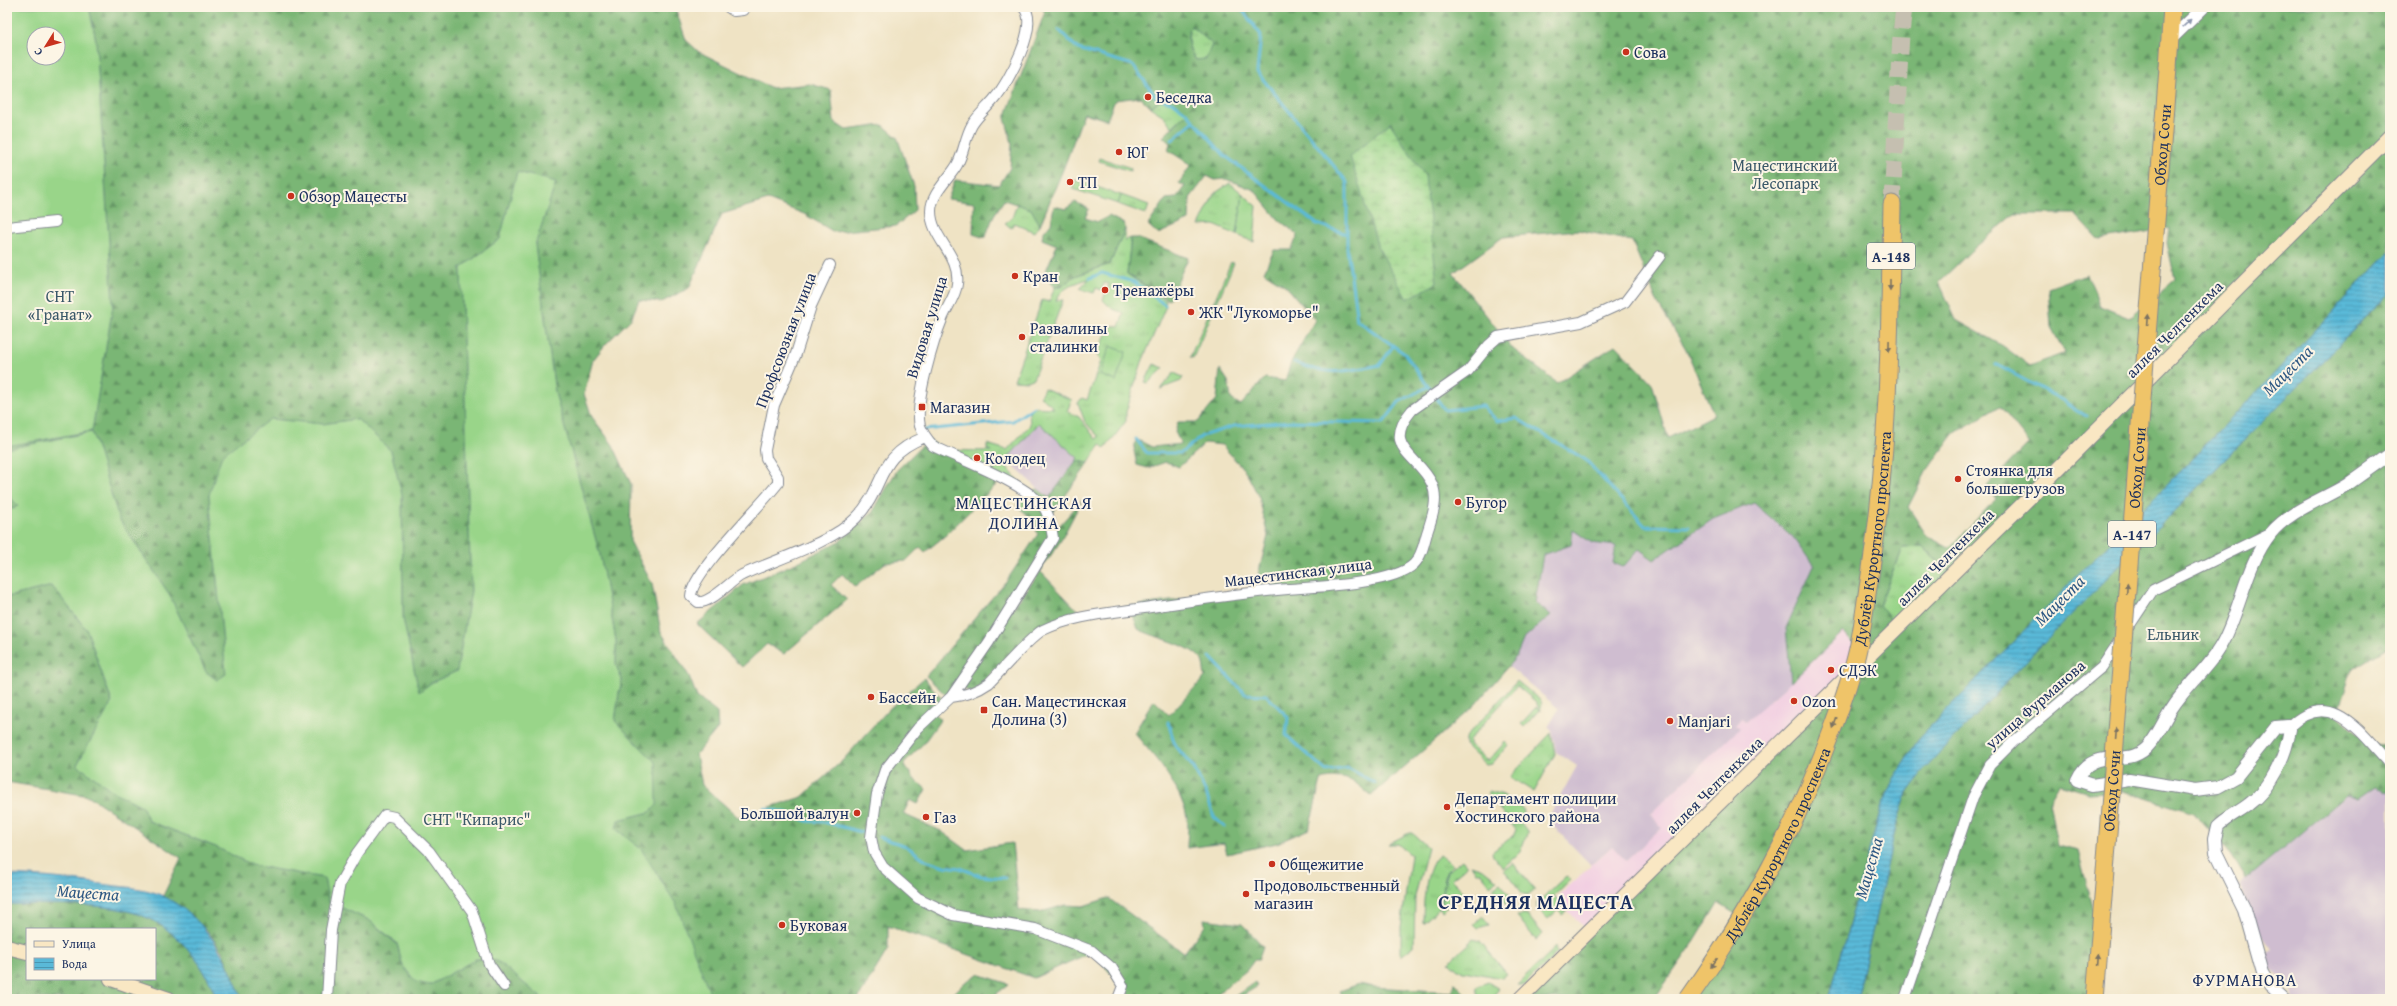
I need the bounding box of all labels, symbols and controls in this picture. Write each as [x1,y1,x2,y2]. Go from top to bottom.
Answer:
one-way arrow [2182,18,2192,28]
north arrow [26,26,66,66]
place label: Сова [1634,40,1667,64]
text: С [30,45,46,59]
marker: Сова [1621,47,1631,57]
place label: Беседка [1156,85,1212,109]
marker: Беседка [1143,92,1153,102]
street label: Обход Сочи [2147,103,2177,186]
place label: ЮГ [1127,140,1149,164]
marker: ЮГ [1114,147,1124,157]
park label: Мацестинский Лесопарк [1733,153,1838,195]
place label: ТП [1078,170,1097,194]
marker: ТП [1065,177,1075,187]
place label: Обзор Мацесты [299,184,407,208]
marker: Обзор Мацесты [286,191,296,201]
road number: А-148 [1867,243,1915,269]
place label: Кран [1023,264,1058,288]
street label: Профсоюзная улица [748,268,822,411]
marker: Кран [1010,271,1020,281]
street label: Видовая улица [899,273,953,381]
street label: аллея Челтенхема [2120,274,2229,383]
place label: Тренажёры [1113,278,1194,302]
one-way arrow [1887,279,1893,292]
park label: СНТ «Гранат» [28,284,92,326]
marker: Тренажёры [1100,285,1110,295]
place label: ЖК "Лукоморье" [1198,300,1319,324]
marker: ЖК "Лукоморье" [1186,307,1196,317]
one-way arrow [2145,314,2152,326]
place label: Развалины сталинки [1030,316,1107,358]
marker: Развалины сталинки [1017,332,1027,342]
water label: Мацеста [2256,339,2318,401]
one-way arrow [1886,340,1893,352]
place label: Магазин [930,395,990,419]
marker: Магазин [917,402,927,412]
street label: Обход Сочи [2122,426,2152,509]
street label: Дублёр Курортного проспекта [1847,430,1897,648]
place label: Колодец [985,446,1045,470]
marker: Колодец [972,453,982,463]
place label: Стоянка для большегрузов [1966,458,2065,500]
marker: Стоянка для большегрузов [1953,474,1963,484]
district label: МАЦЕСТИНСКАЯ ДОЛИНА [956,490,1092,535]
place label: Бугор [1466,490,1507,514]
marker: Бугор [1453,497,1463,507]
street label: аллея Челтенхема [1891,502,2000,611]
road number: А-147 [2108,521,2156,547]
street label: Мацестинская улица [1223,551,1373,593]
water label: Мацеста [2028,569,2090,631]
one-way arrow [2124,583,2131,595]
park label: Ельник [2147,622,2199,646]
street label: улица Фурманова [1979,653,2091,755]
place label: СДЭК [1839,658,1877,682]
marker: СДЭК [1826,665,1836,675]
place label: Бассейн [879,685,936,709]
place label: Сан. Мацестинская Долина (3) [991,689,1127,731]
place label: Ozon [1802,689,1836,713]
marker: Бассейн [866,692,876,702]
marker: Ozon [1789,696,1799,706]
marker: Сан. Мацестинская Долина (3) [979,705,989,715]
place label: Manjari [1678,709,1731,733]
marker: Manjari [1665,716,1675,726]
one-way arrow [1832,717,1838,729]
one-way arrow [2113,727,2120,739]
street label: аллея Челтенхема [1660,730,1769,839]
street label: Дублёр Курортного проспекта [1717,743,1837,947]
street label: Обход Сочи [2096,749,2127,832]
place label: Департамент полиции Хостинского района [1454,786,1617,828]
place label: Большой валун [740,801,849,825]
marker: Департамент полиции Хостинского района [1442,802,1452,812]
place label: Газ [934,805,956,829]
park label: СНТ "Кипарис" [423,807,531,831]
marker: Большой валун [852,808,862,818]
marker: Газ [921,812,931,822]
water label: Мацеста [1847,834,1889,901]
place label: Общежитие [1280,852,1364,876]
marker: Общежитие [1267,859,1277,869]
place label: Продовольственный магазин [1254,873,1400,915]
water label: Мацеста [56,877,120,907]
district label: СРЕДНЯЯ МАЦЕСТА [1438,887,1634,916]
marker: Продовольственный магазин [1241,889,1251,899]
place label: Буковая [790,913,847,937]
marker: Буковая [777,920,787,930]
legend [26,928,156,980]
text: Улица [62,935,96,952]
one-way arrow [2095,954,2102,966]
text: Вода [62,955,87,972]
one-way arrow [1710,958,1718,969]
district label: ФУРМАНОВА [2193,967,2297,992]

